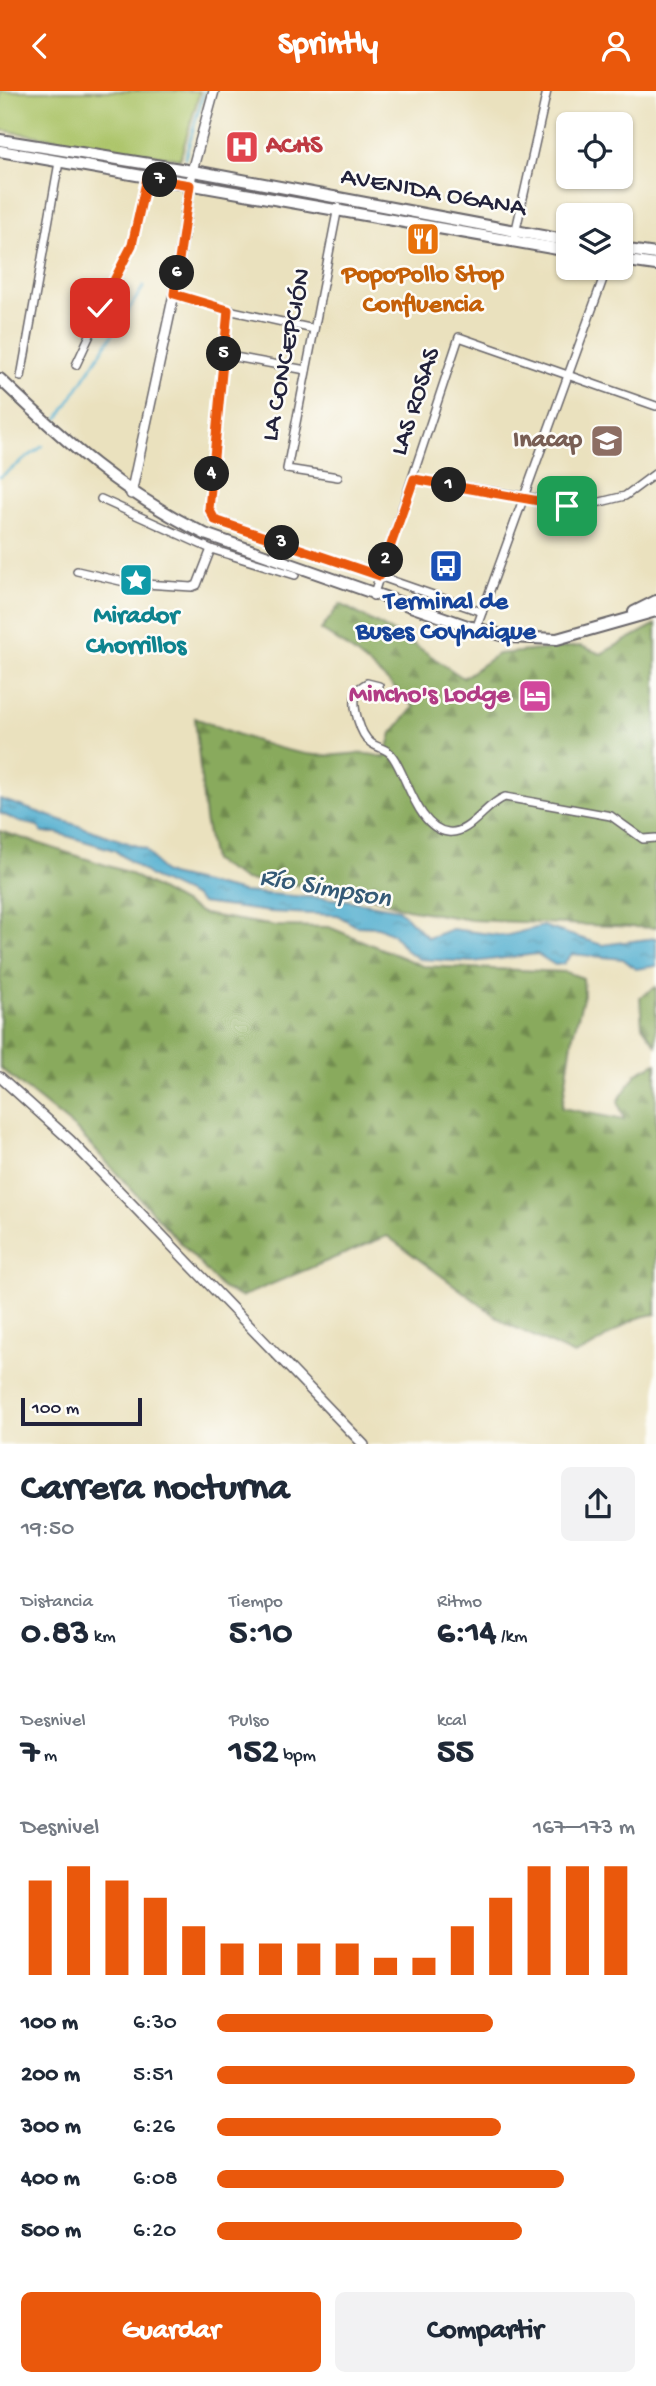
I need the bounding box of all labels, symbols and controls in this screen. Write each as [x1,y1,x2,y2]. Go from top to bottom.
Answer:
icon: back [21,27,59,65]
text: Sprintly [278,27,378,65]
icon: person [597,27,635,65]
map controls [556,112,633,280]
button: locate [556,112,633,189]
hospital icon: ACHS [223,128,261,166]
place label: ACHS [265,132,323,163]
street label: AVENIDA OGANA [338,162,530,226]
pin: 7 [142,163,178,197]
text: 7 [155,168,164,191]
button: layers [556,203,633,280]
restaurant icon: PopoPollo Stop Confluencia [404,220,442,258]
pin: 6 [160,255,194,291]
text: 6 [172,261,181,284]
place label: PopoPollo Stop Confluencia [340,261,504,322]
street label: LA CONCEPCIÓN [256,266,320,444]
pin [70,278,130,338]
icon: check [81,289,119,327]
pin: 5 [206,337,242,371]
text: 5 [219,342,229,365]
street label: LAS ROSAS [385,343,449,460]
school or university icon: Inacap [588,422,626,460]
place label: Inacap [513,426,582,457]
pin: 4 [194,457,230,491]
text: 4 [207,462,216,485]
pin: 1 [432,467,466,503]
text: 1 [445,473,452,496]
pin [537,476,597,536]
icon: arrive [548,487,586,525]
pin: 3 [264,525,300,561]
text: 3 [277,531,286,554]
pin: 2 [368,543,404,577]
bus stop icon: Terminal de Buses Coyhaique [427,547,465,585]
text: 2 [381,548,390,571]
place icon: Mirador Chorrillos [117,561,155,599]
place label: Terminal de Buses Coyhaique [355,588,537,649]
place label: Mirador Chorrillos [86,602,187,663]
hotel icon: Mincho's Lodge [516,677,554,715]
place label: Mincho's Lodge [349,681,512,712]
water label: Río Simpson [257,861,394,917]
scale bar [21,1395,142,1427]
text: 100 m [32,1398,79,1421]
button: share [561,1467,635,1541]
text: Carrera nocturna [21,1468,289,1512]
text: 19:50 [21,1516,74,1543]
text: Distancia [21,1591,93,1614]
text: Tiempo [229,1591,283,1614]
text: Ritmo [437,1591,482,1614]
text: 0.83 [21,1614,89,1655]
text: 5:10 [229,1614,292,1655]
text: 6:14 [437,1614,496,1655]
text: km [89,1626,116,1649]
text: /km [496,1626,527,1649]
text: Desnivel [21,1710,86,1733]
text: Pulso [229,1710,269,1733]
text: kcal [437,1710,467,1733]
text: 7 [21,1733,39,1774]
text: 152 [229,1733,279,1774]
text: 55 [437,1733,474,1774]
text: m [39,1745,57,1768]
text: bpm [279,1745,316,1768]
text: Desnivel [21,1815,99,1842]
text: 167–173 m [533,1815,635,1842]
text: 100 m [21,2010,78,2037]
text: 6:30 [133,2010,177,2037]
text: 200 m [21,2062,80,2089]
text: 5:51 [133,2062,174,2089]
text: 300 m [21,2114,81,2141]
text: 6:26 [133,2114,175,2141]
text: 400 m [21,2166,80,2193]
text: 6:08 [133,2166,178,2193]
text: 500 m [21,2218,81,2245]
text: 6:20 [133,2218,176,2245]
button: Guardar [21,2292,321,2372]
button: Compartir [335,2292,635,2372]

